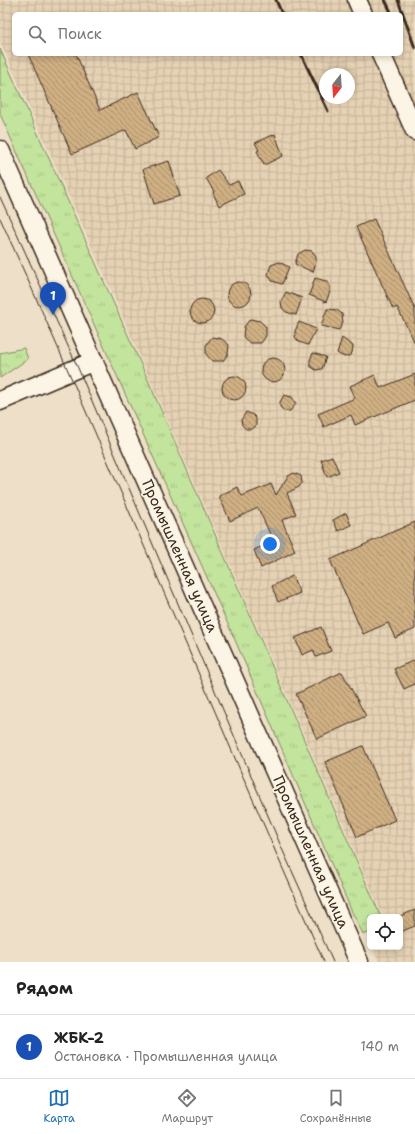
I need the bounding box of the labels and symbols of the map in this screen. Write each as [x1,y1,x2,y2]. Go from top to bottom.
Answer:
north arrow [319,68,355,104]
pin: 1 [40,282,66,315]
street label: Промышленная улица [137,476,223,636]
your location [260,534,280,554]
street label: Промышленная улица [268,772,354,932]

